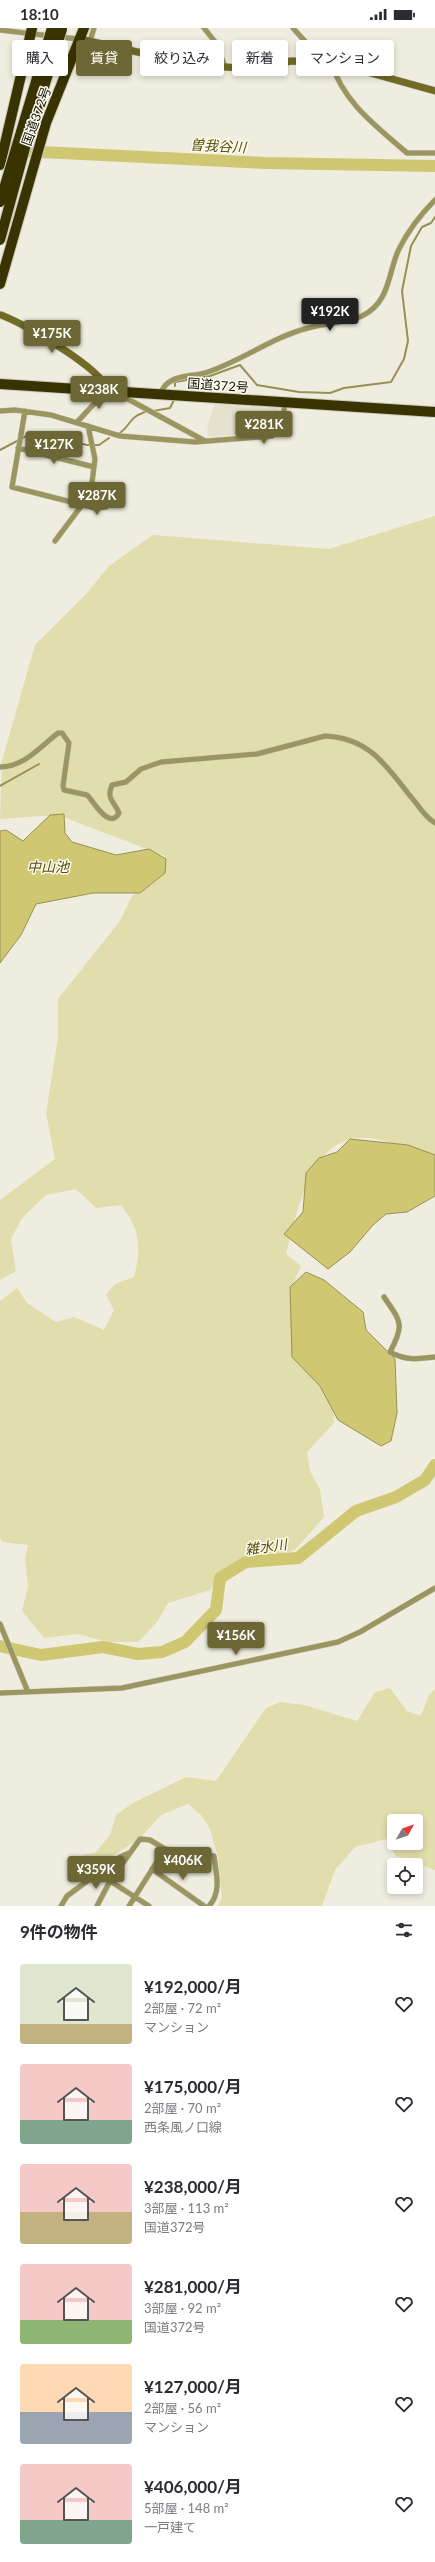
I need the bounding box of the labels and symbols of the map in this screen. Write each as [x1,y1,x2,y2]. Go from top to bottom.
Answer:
street label: 国道372号 [18,84,54,148]
water label: 曽我谷川 [190,136,248,156]
pin: ¥192K [302,298,358,332]
pin: ¥175K [24,320,80,354]
street label: 国道372号 [187,375,249,395]
pin: ¥238K [71,376,127,410]
pin: ¥281K [236,411,292,445]
pin: ¥127K [26,431,82,465]
pin: ¥287K [69,482,125,516]
water label: 中山池 [27,858,71,875]
water label: 雑水川 [244,1535,290,1557]
pin: ¥156K [208,1622,264,1656]
north arrow [387,1814,423,1850]
pin: ¥406K [155,1847,211,1881]
pin: ¥359K [68,1856,124,1890]

